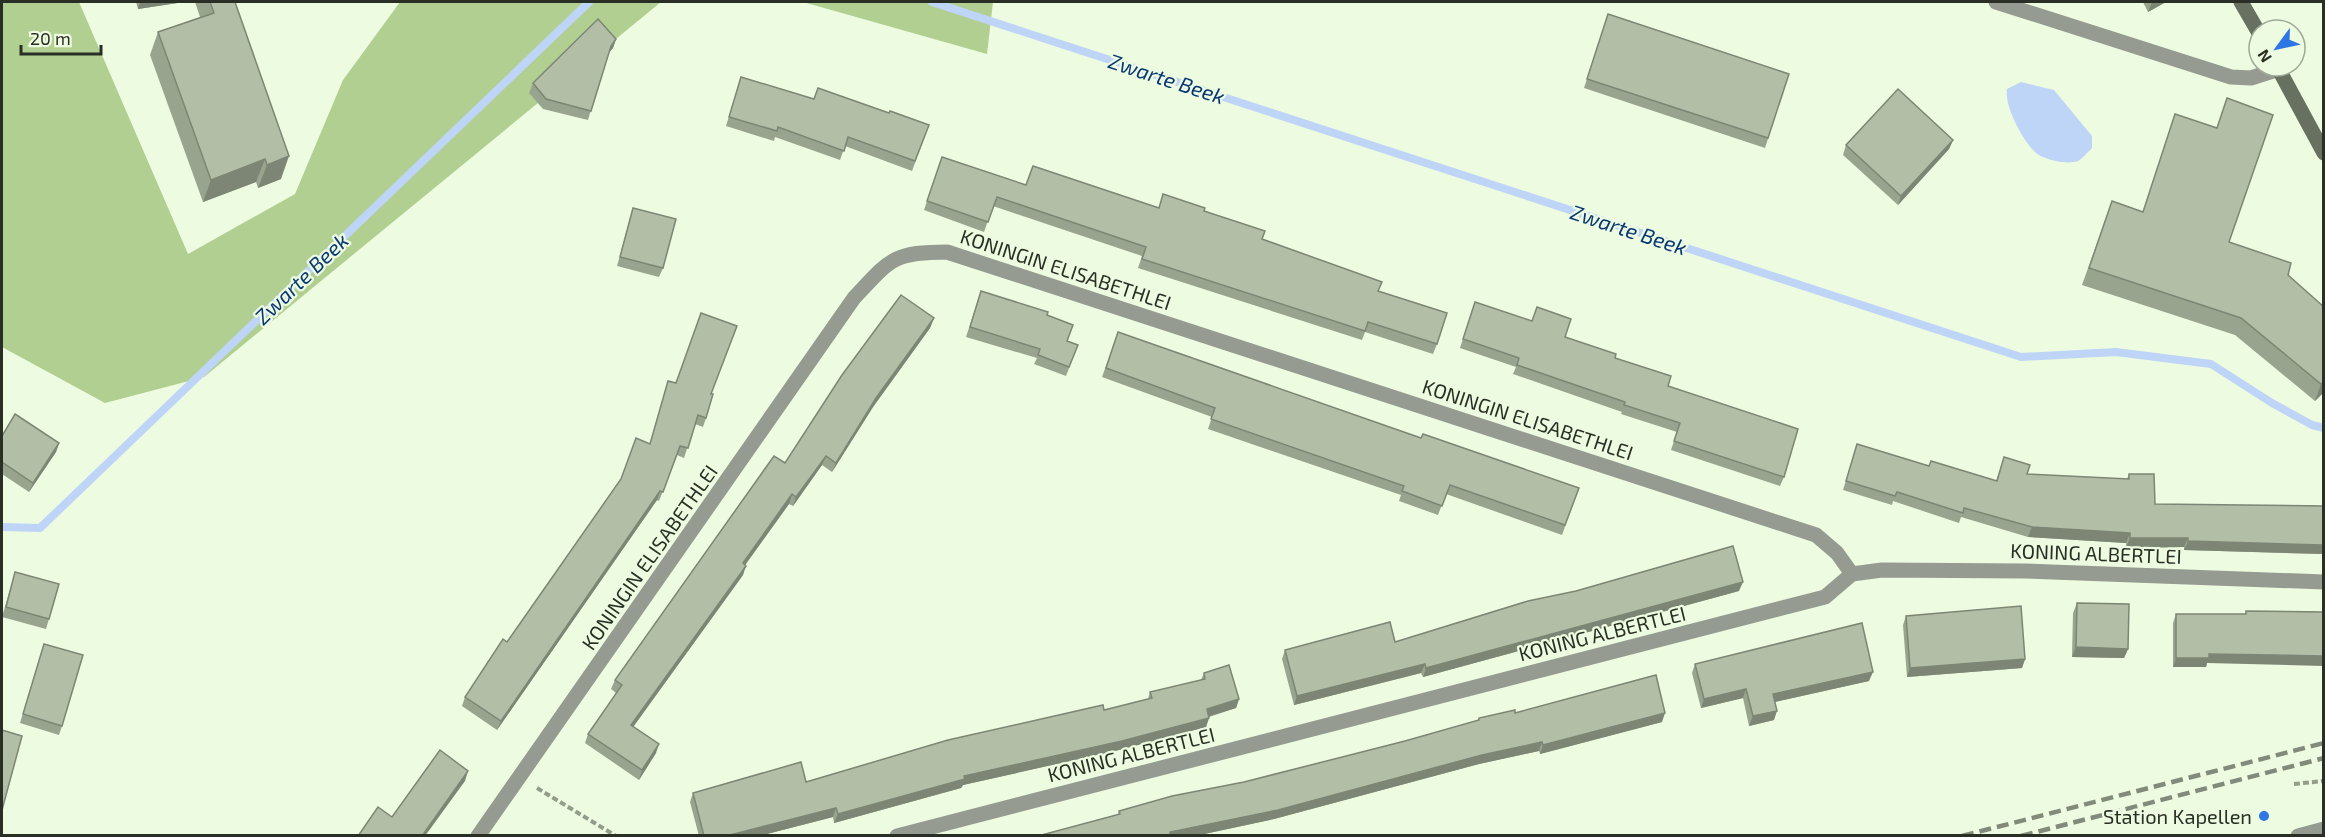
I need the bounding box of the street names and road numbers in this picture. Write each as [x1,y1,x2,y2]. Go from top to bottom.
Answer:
street label: KONINGIN ELISABETHLEI [958,224,1174,314]
street label: KONINGIN ELISABETHLEI [1420,374,1636,464]
street label: KONINGIN ELISABETHLEI [576,460,722,654]
street label: KONING ALBERTLEI [2010,538,2182,568]
street label: KONING ALBERTLEI [1516,601,1688,665]
street label: KONING ALBERTLEI [1045,722,1217,786]

